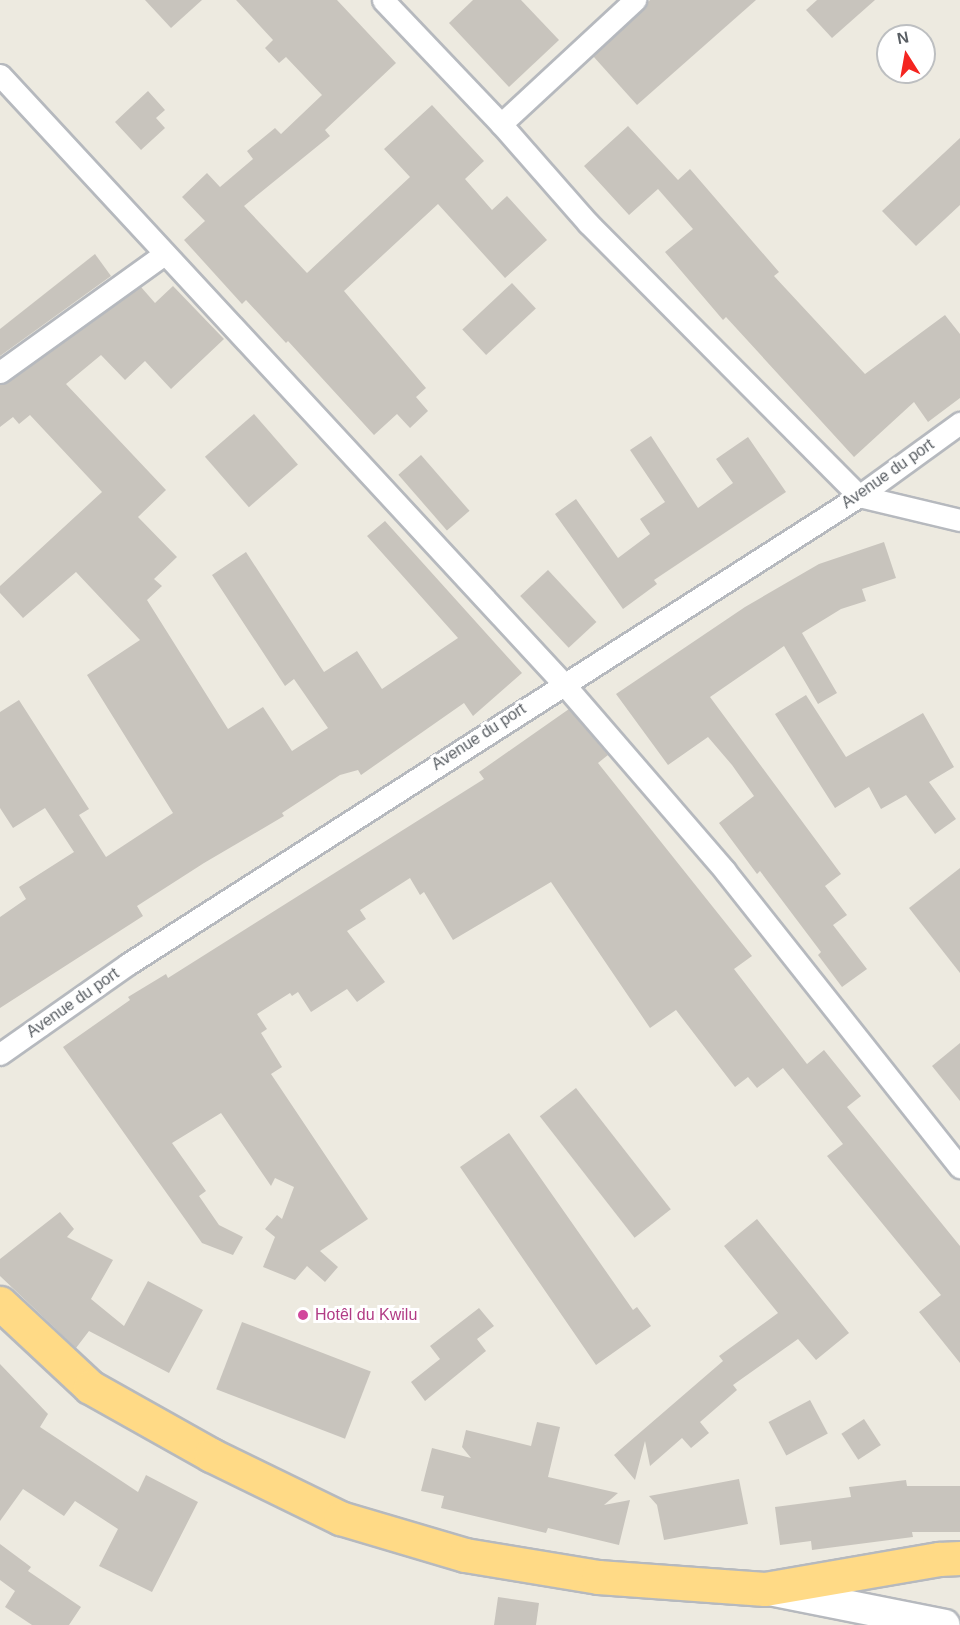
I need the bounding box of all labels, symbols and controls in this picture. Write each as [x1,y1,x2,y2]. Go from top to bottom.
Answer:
north arrow [876,24,936,84]
text: N [896,28,910,47]
street label: Avenue du port [838,435,938,513]
street label: Avenue du port [428,699,530,775]
street label: Avenue du port [23,964,123,1042]
place label: Hotêl du Kwilu [315,1305,417,1325]
marker: Hotêl du Kwilu [296,1308,310,1322]

